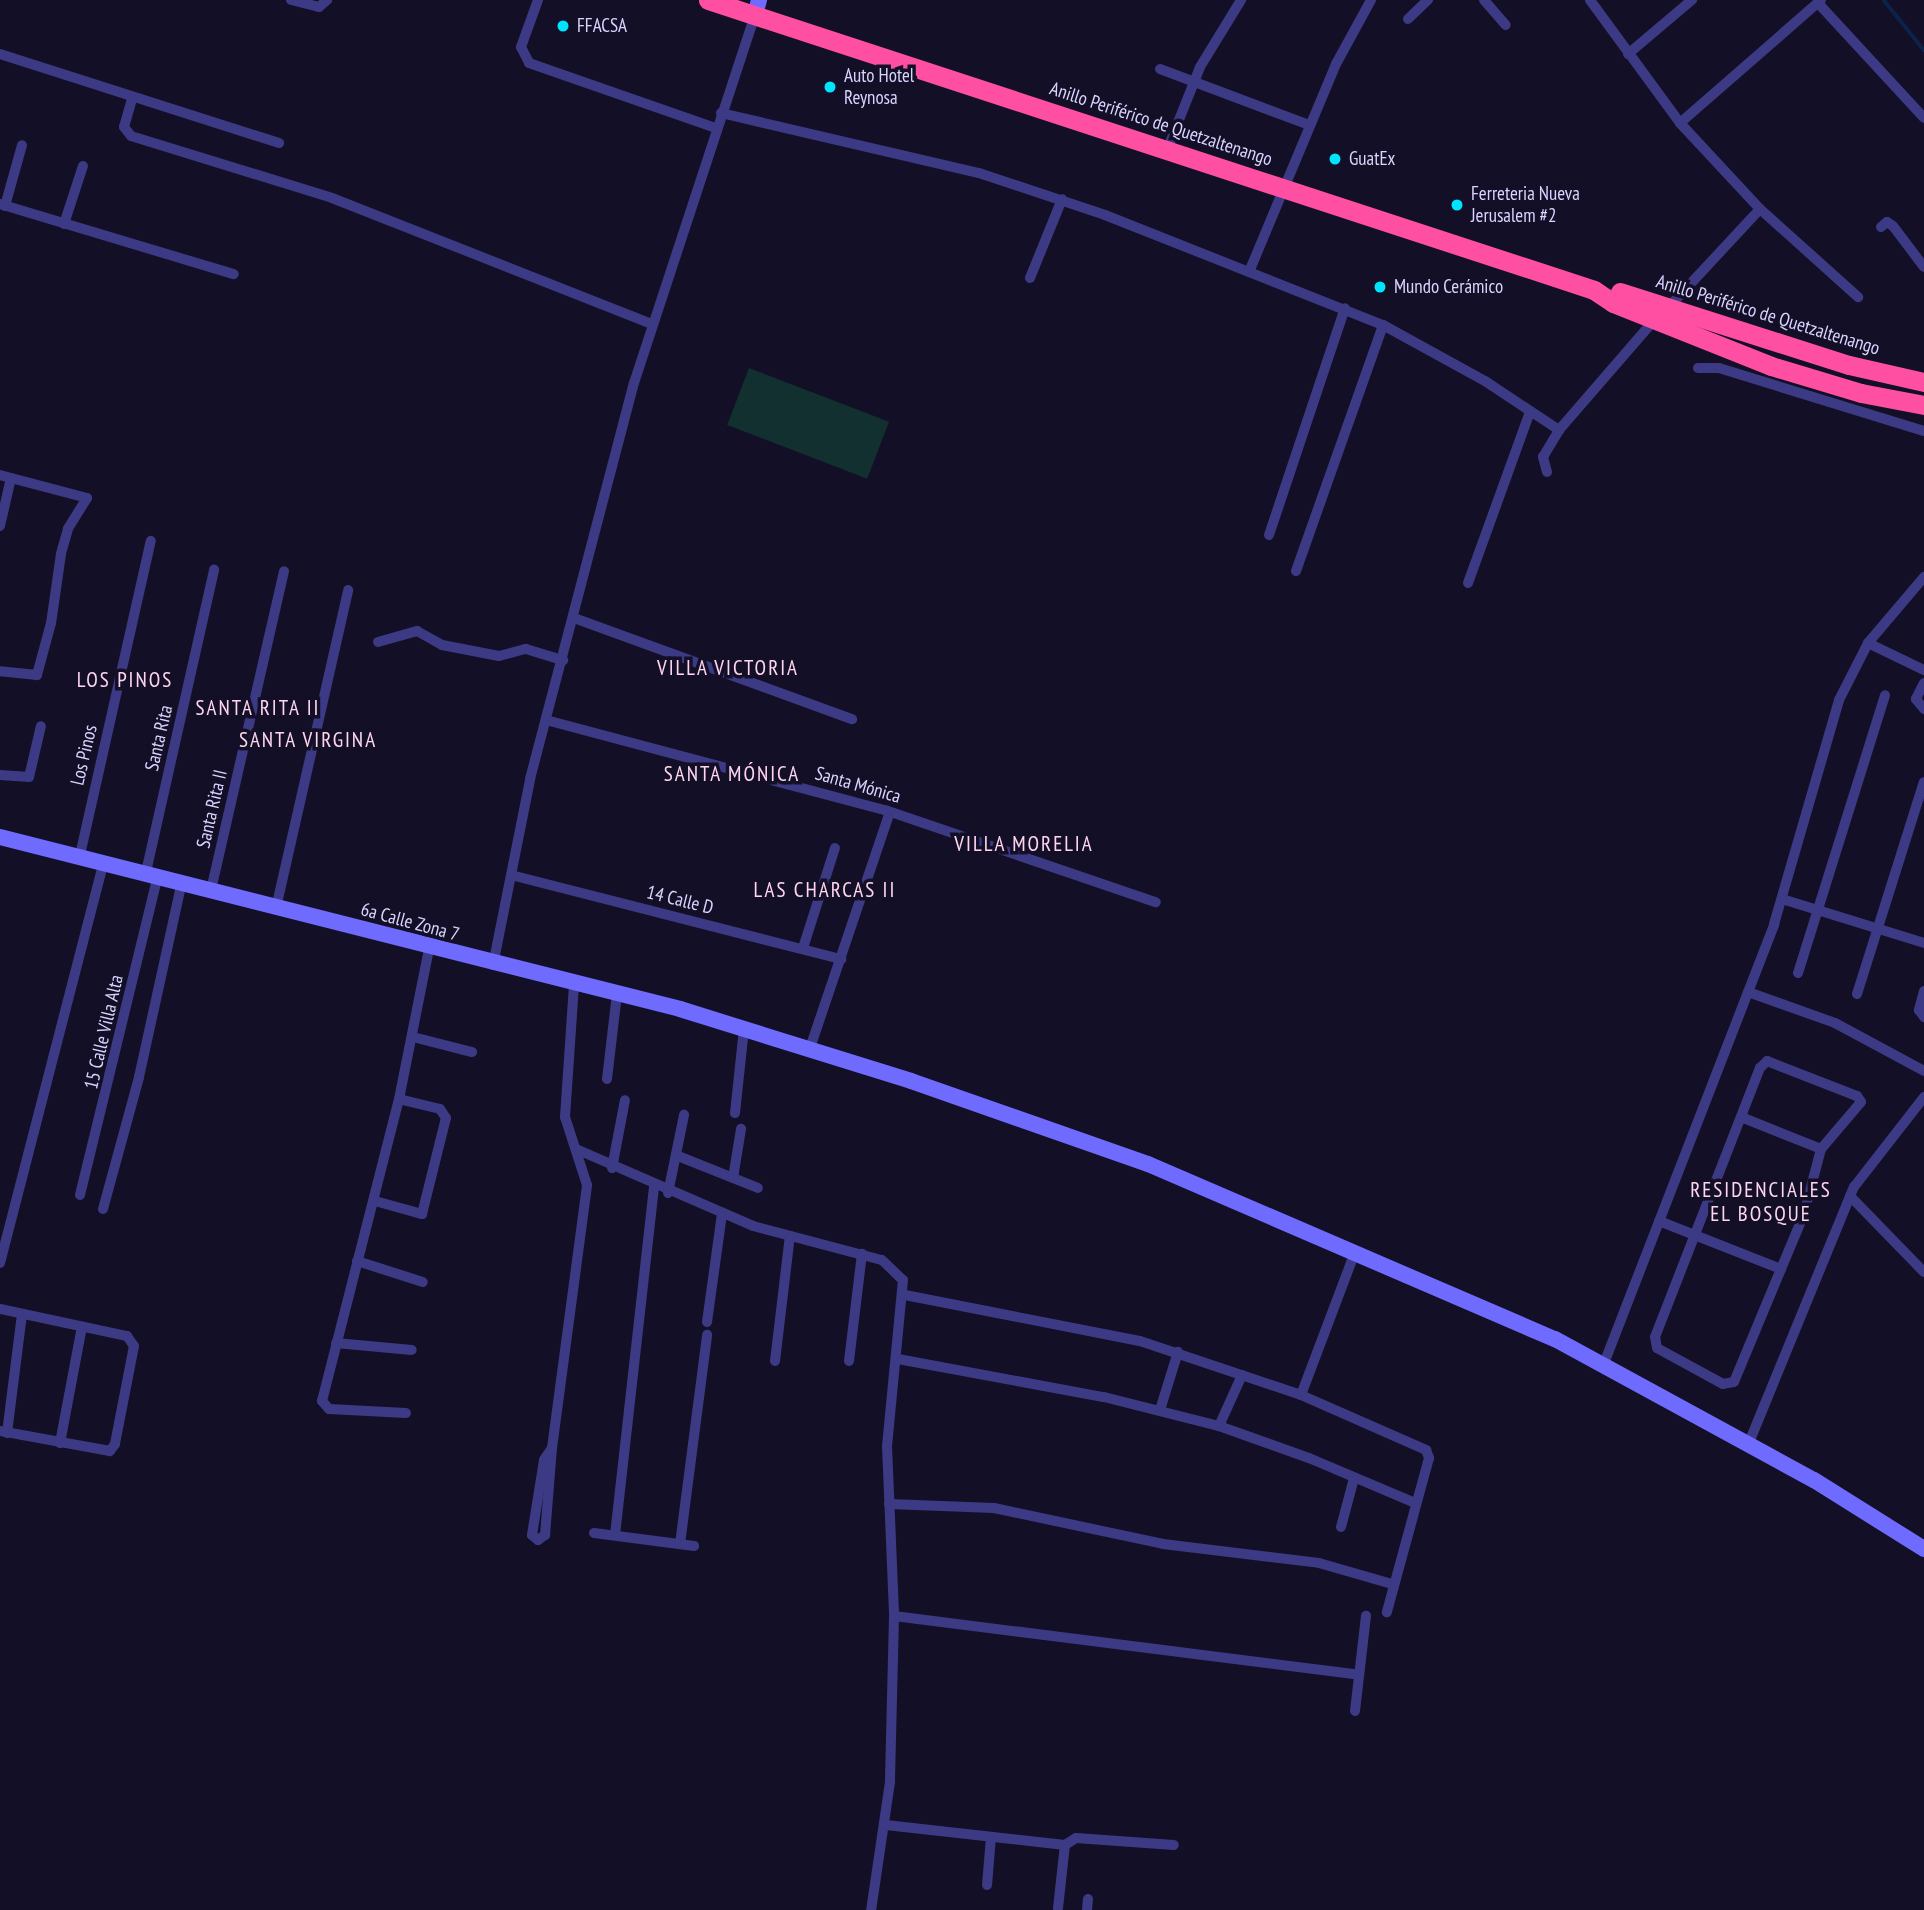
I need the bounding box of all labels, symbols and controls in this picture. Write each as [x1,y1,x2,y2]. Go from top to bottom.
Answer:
place label: FFACSA [577,15,627,37]
marker: FFACSA [555,18,571,34]
place label: Auto Hotel Reynosa [844,65,914,109]
street label: Anillo Periférico de Quetzaltenango [1047,77,1275,171]
marker: Auto Hotel Reynosa [822,79,838,95]
place label: GuatEx [1349,148,1395,170]
marker: GuatEx [1327,151,1343,167]
place label: Ferreteria Nueva Jerusalem #2 [1471,183,1580,227]
marker: Ferreteria Nueva Jerusalem #2 [1449,197,1465,213]
street label: Anillo Periférico de Quetzaltenango [1653,270,1883,360]
place label: Mundo Cerámico [1394,276,1503,298]
marker: Mundo Cerámico [1372,279,1388,295]
district label: VILLA VICTORIA [658,655,798,681]
district label: LOS PINOS [78,667,172,693]
district label: SANTA RITA II [197,695,319,721]
street label: Santa Rita [140,703,178,773]
street label: Los Pinos [66,723,102,787]
district label: SANTA VIRGINA [240,727,376,753]
district label: SANTA MÓNICA [665,761,799,787]
street label: Santa Mónica [813,762,903,808]
street label: Santa Rita II [192,768,232,850]
district label: VILLA MORELIA [956,831,1092,857]
district label: LAS CHARCAS II [755,877,895,903]
street label: 14 Calle D [644,881,716,919]
street label: 6a Calle Zona 7 [358,898,462,946]
street label: 15 Calle Villa Alta [80,972,128,1092]
district label: RESIDENCIALES EL BOSQUE [1692,1177,1830,1227]

